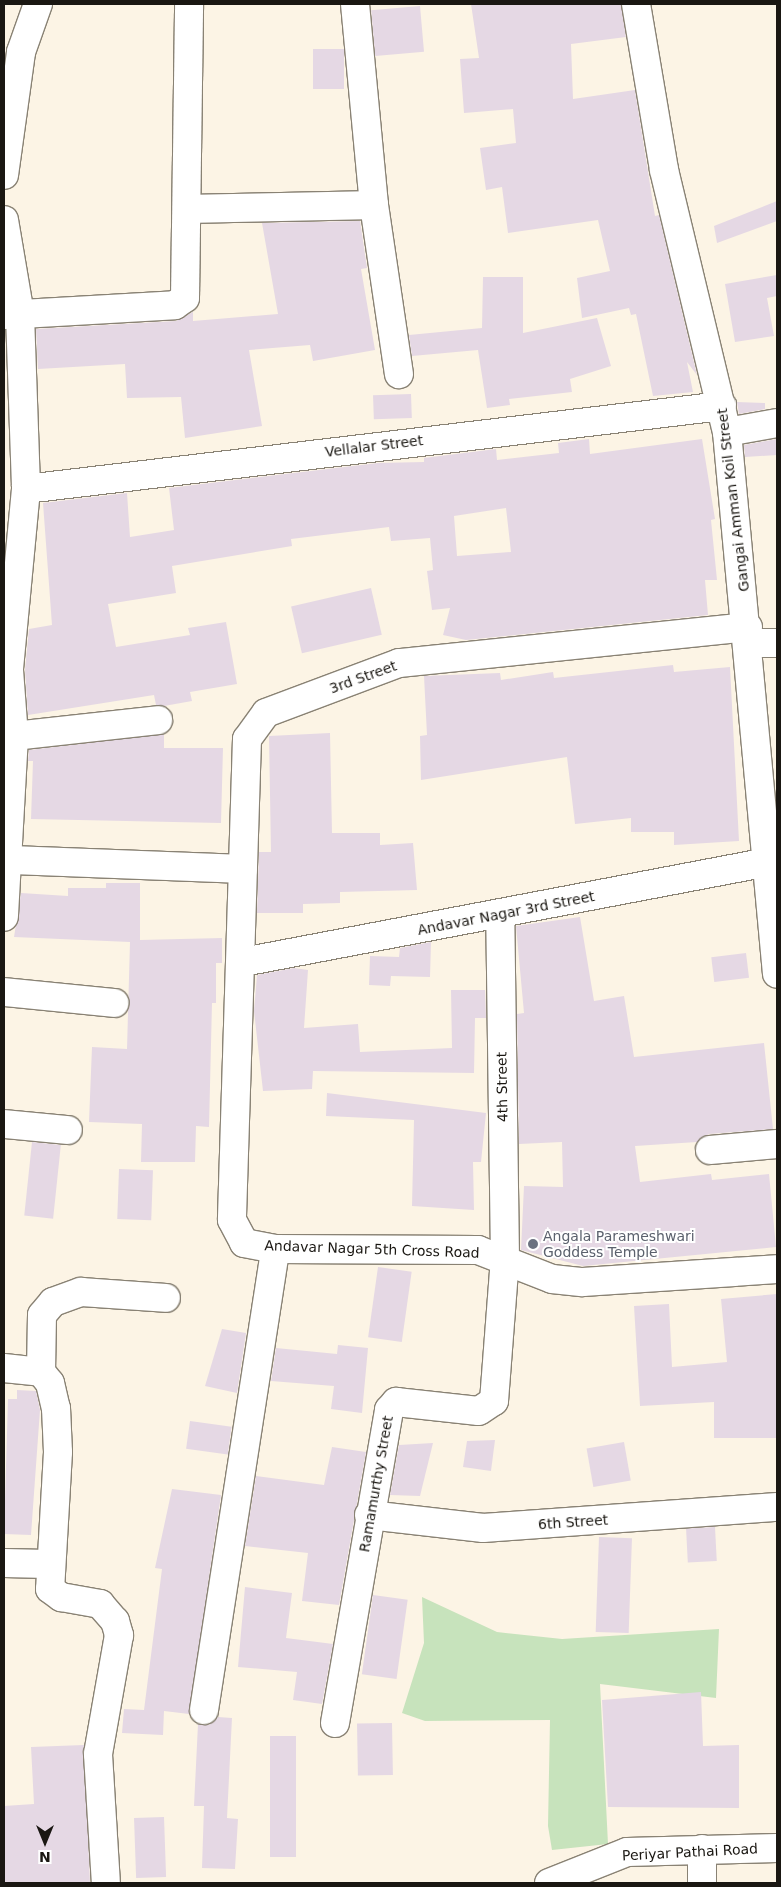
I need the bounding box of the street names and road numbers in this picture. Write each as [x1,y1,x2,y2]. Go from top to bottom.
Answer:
street label: Gangai Amman Koil Street [713,407,753,593]
street label: Vellalar Street [324,432,424,460]
street label: 3rd Street [327,657,399,697]
street label: Andavar Nagar 3rd Street [416,888,596,938]
street label: 4th Street [493,1052,511,1122]
street label: Andavar Nagar 5th Cross Road [264,1237,480,1261]
street label: Ramamurthy Street [356,1415,396,1553]
street label: 6th Street [537,1511,609,1533]
street label: Periyar Pathai Road [622,1840,758,1864]

